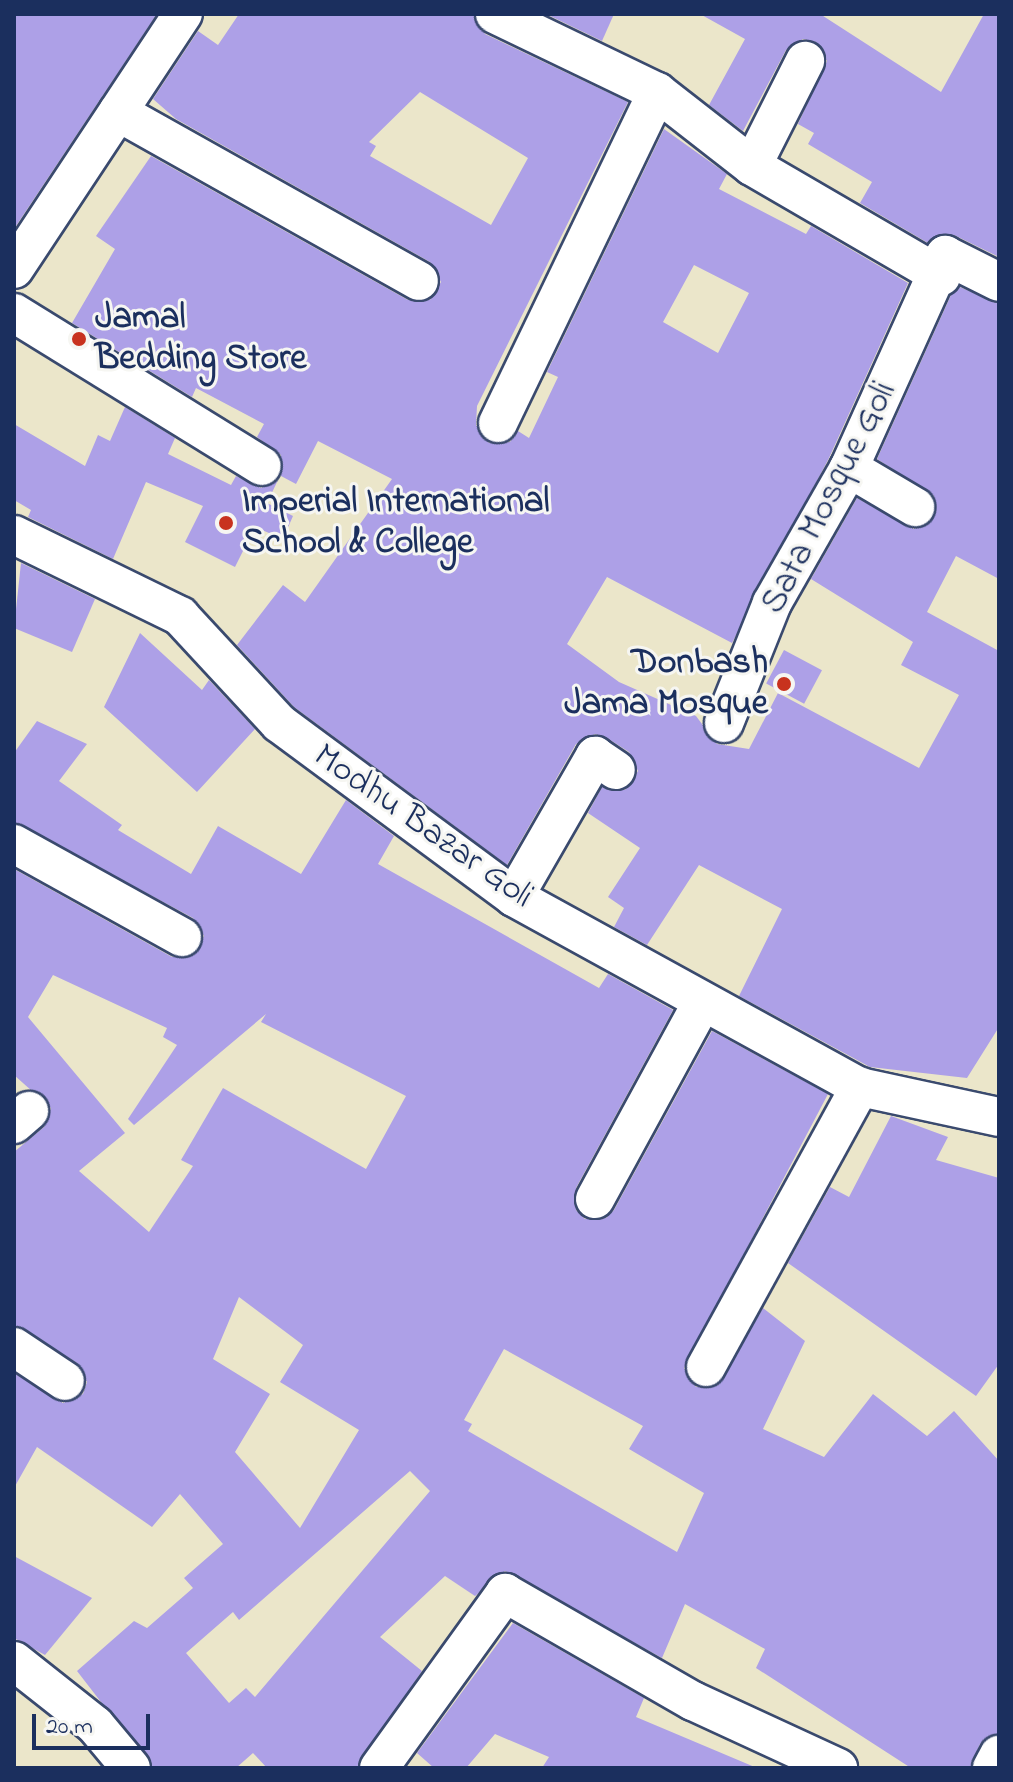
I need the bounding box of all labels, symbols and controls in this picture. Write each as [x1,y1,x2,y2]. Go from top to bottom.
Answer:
place label: Jamal Bedding Store [95,296,306,381]
marker: Jamal Bedding Store [70,330,88,348]
street label: Sata Mosque Goli [753,374,907,622]
place label: Imperial International School & College [242,480,550,565]
marker: Imperial International School & College [217,514,235,532]
place label: Donbash Jama Mosque [564,641,768,726]
marker: Donbash Jama Mosque [775,675,793,693]
street label: Modhu Bazar Goli [305,735,541,919]
scale bar [36,1698,154,1748]
text: 20 m [46,1710,93,1745]

